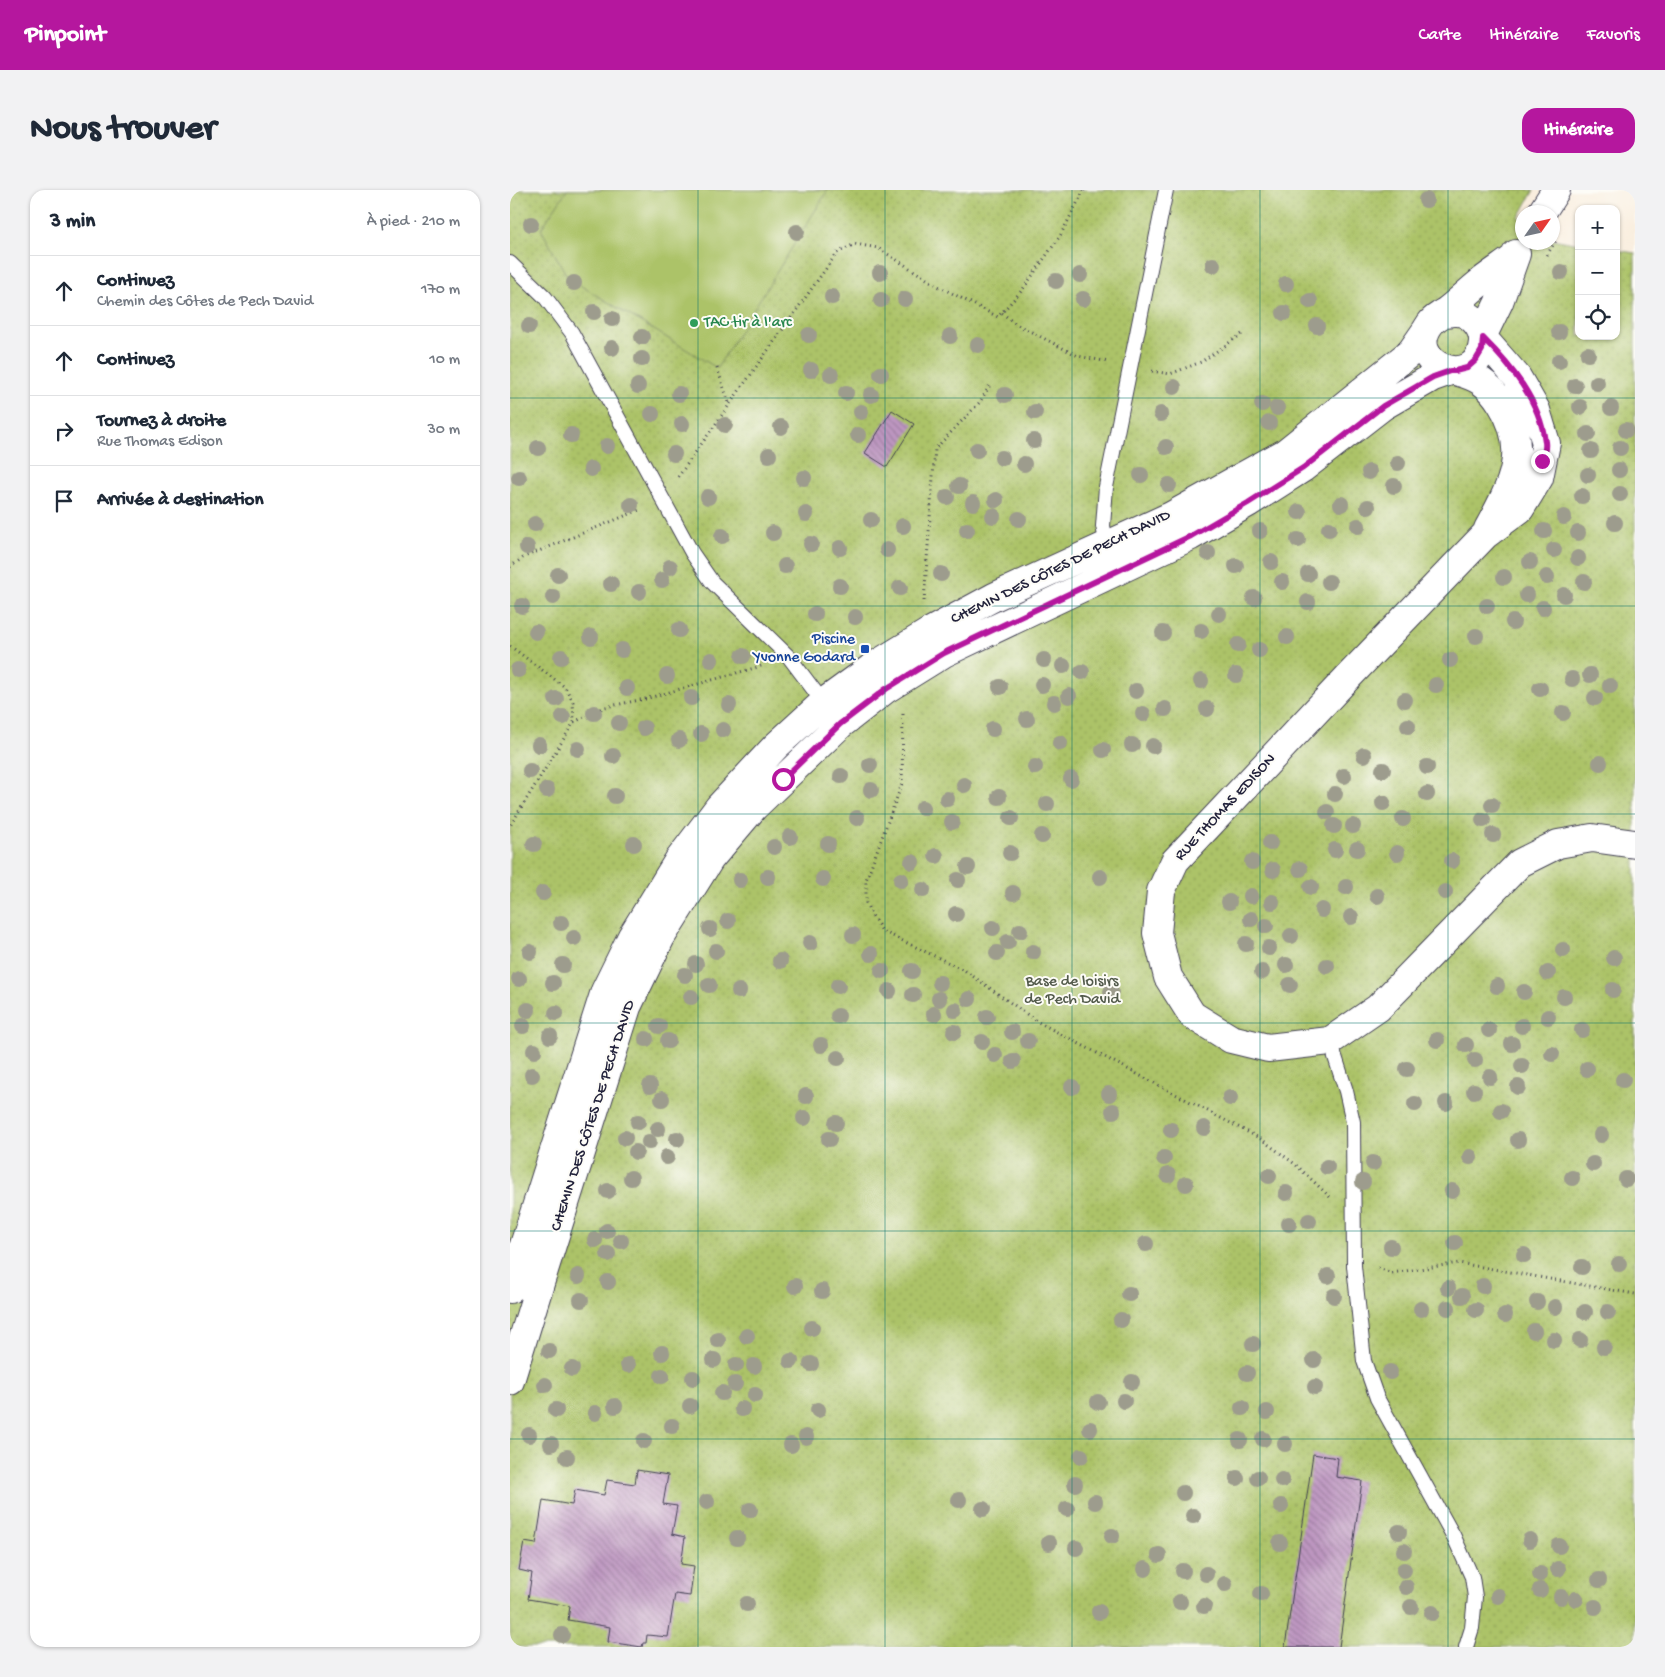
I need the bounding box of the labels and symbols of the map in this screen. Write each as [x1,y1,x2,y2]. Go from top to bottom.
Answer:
north arrow [1515,205,1560,250]
place label: TAC tir à l'arc [703,314,792,333]
marker: TAC tir à l'arc [688,317,700,329]
route end [1531,450,1554,473]
street label: CHEMIN DES CÔTES DE PECH DAVID [948,506,1174,630]
place label: Piscine Yvonne Godard [751,631,857,668]
marker: Piscine Yvonne Godard [859,643,871,655]
street label: RUE THOMAS EDISON [1171,750,1281,866]
route start [772,768,795,791]
park label: Base de loisirs de Pech David [1024,973,1121,1010]
street label: CHEMIN DES CÔTES DE PECH DAVID [548,998,641,1234]

